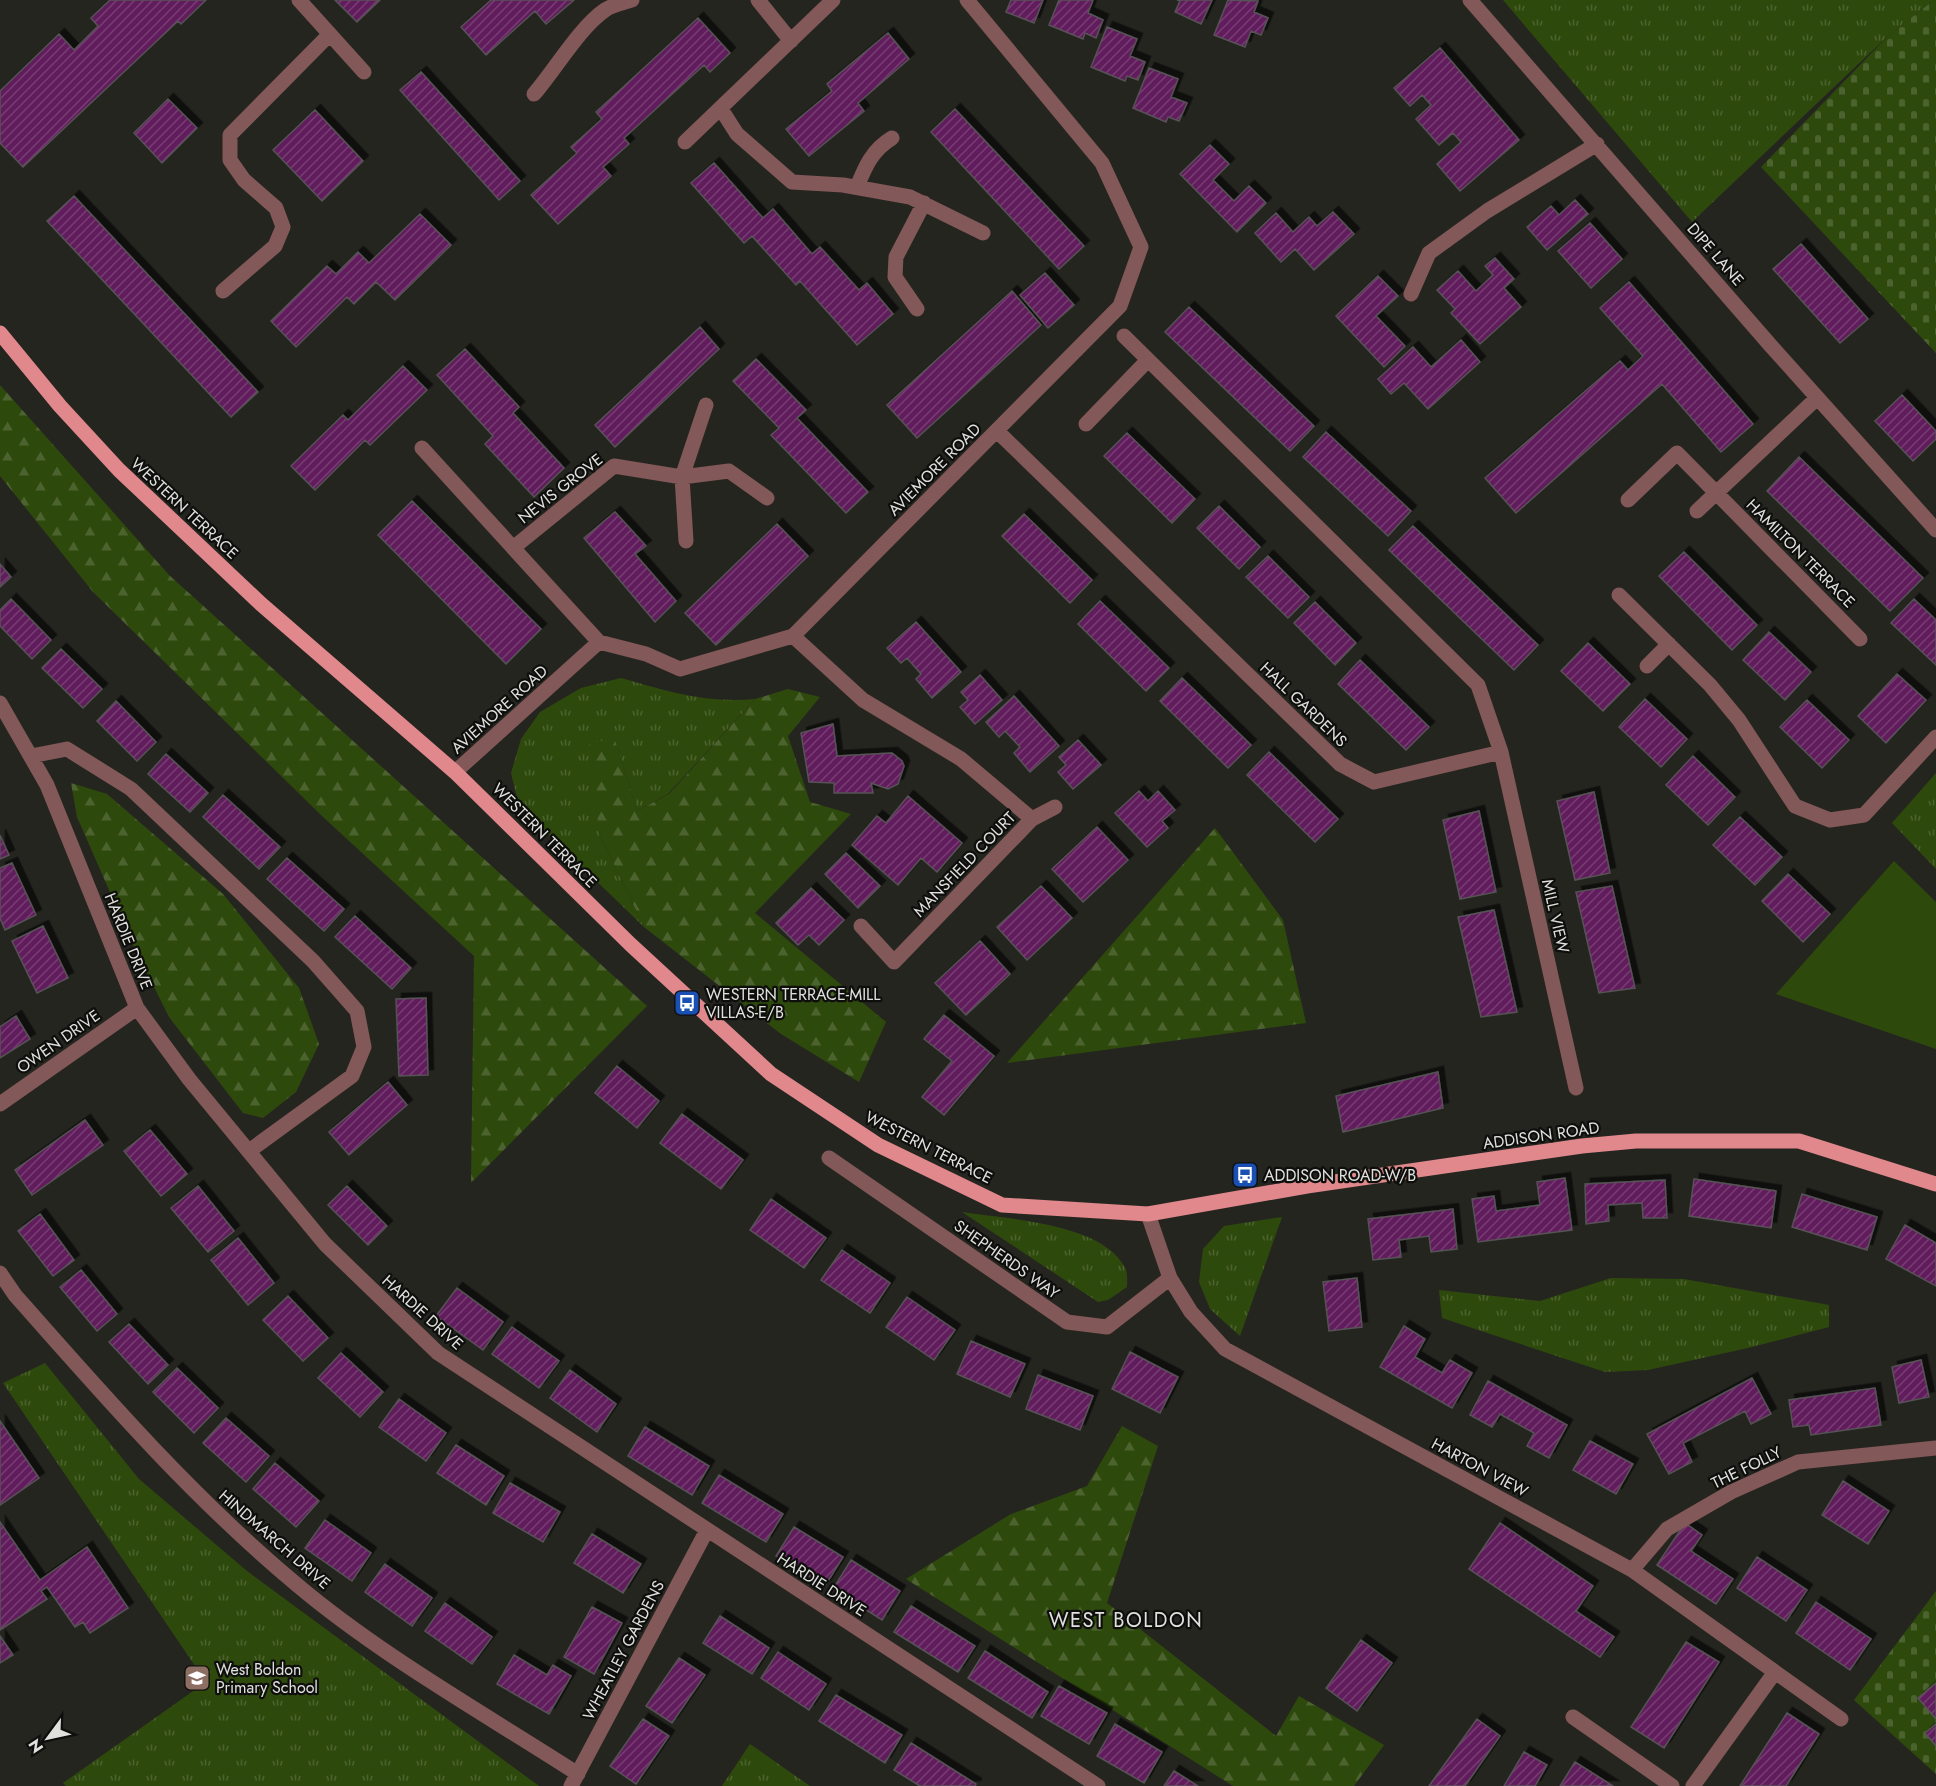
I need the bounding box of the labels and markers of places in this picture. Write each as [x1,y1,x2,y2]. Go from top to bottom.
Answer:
place label: WESTERN TERRACE-MILL VILLAS-E/B [706,983,881,1024]
bus stop icon: WESTERN TERRACE-MILL VILLAS-E/B [672,988,702,1018]
bus stop icon: ADDISON ROAD-W/B [1230,1160,1260,1190]
place label: ADDISON ROAD-W/B [1264,1164,1416,1187]
place label: West Boldon Primary School [216,1658,318,1699]
school or university icon: West Boldon Primary School [182,1663,212,1693]

